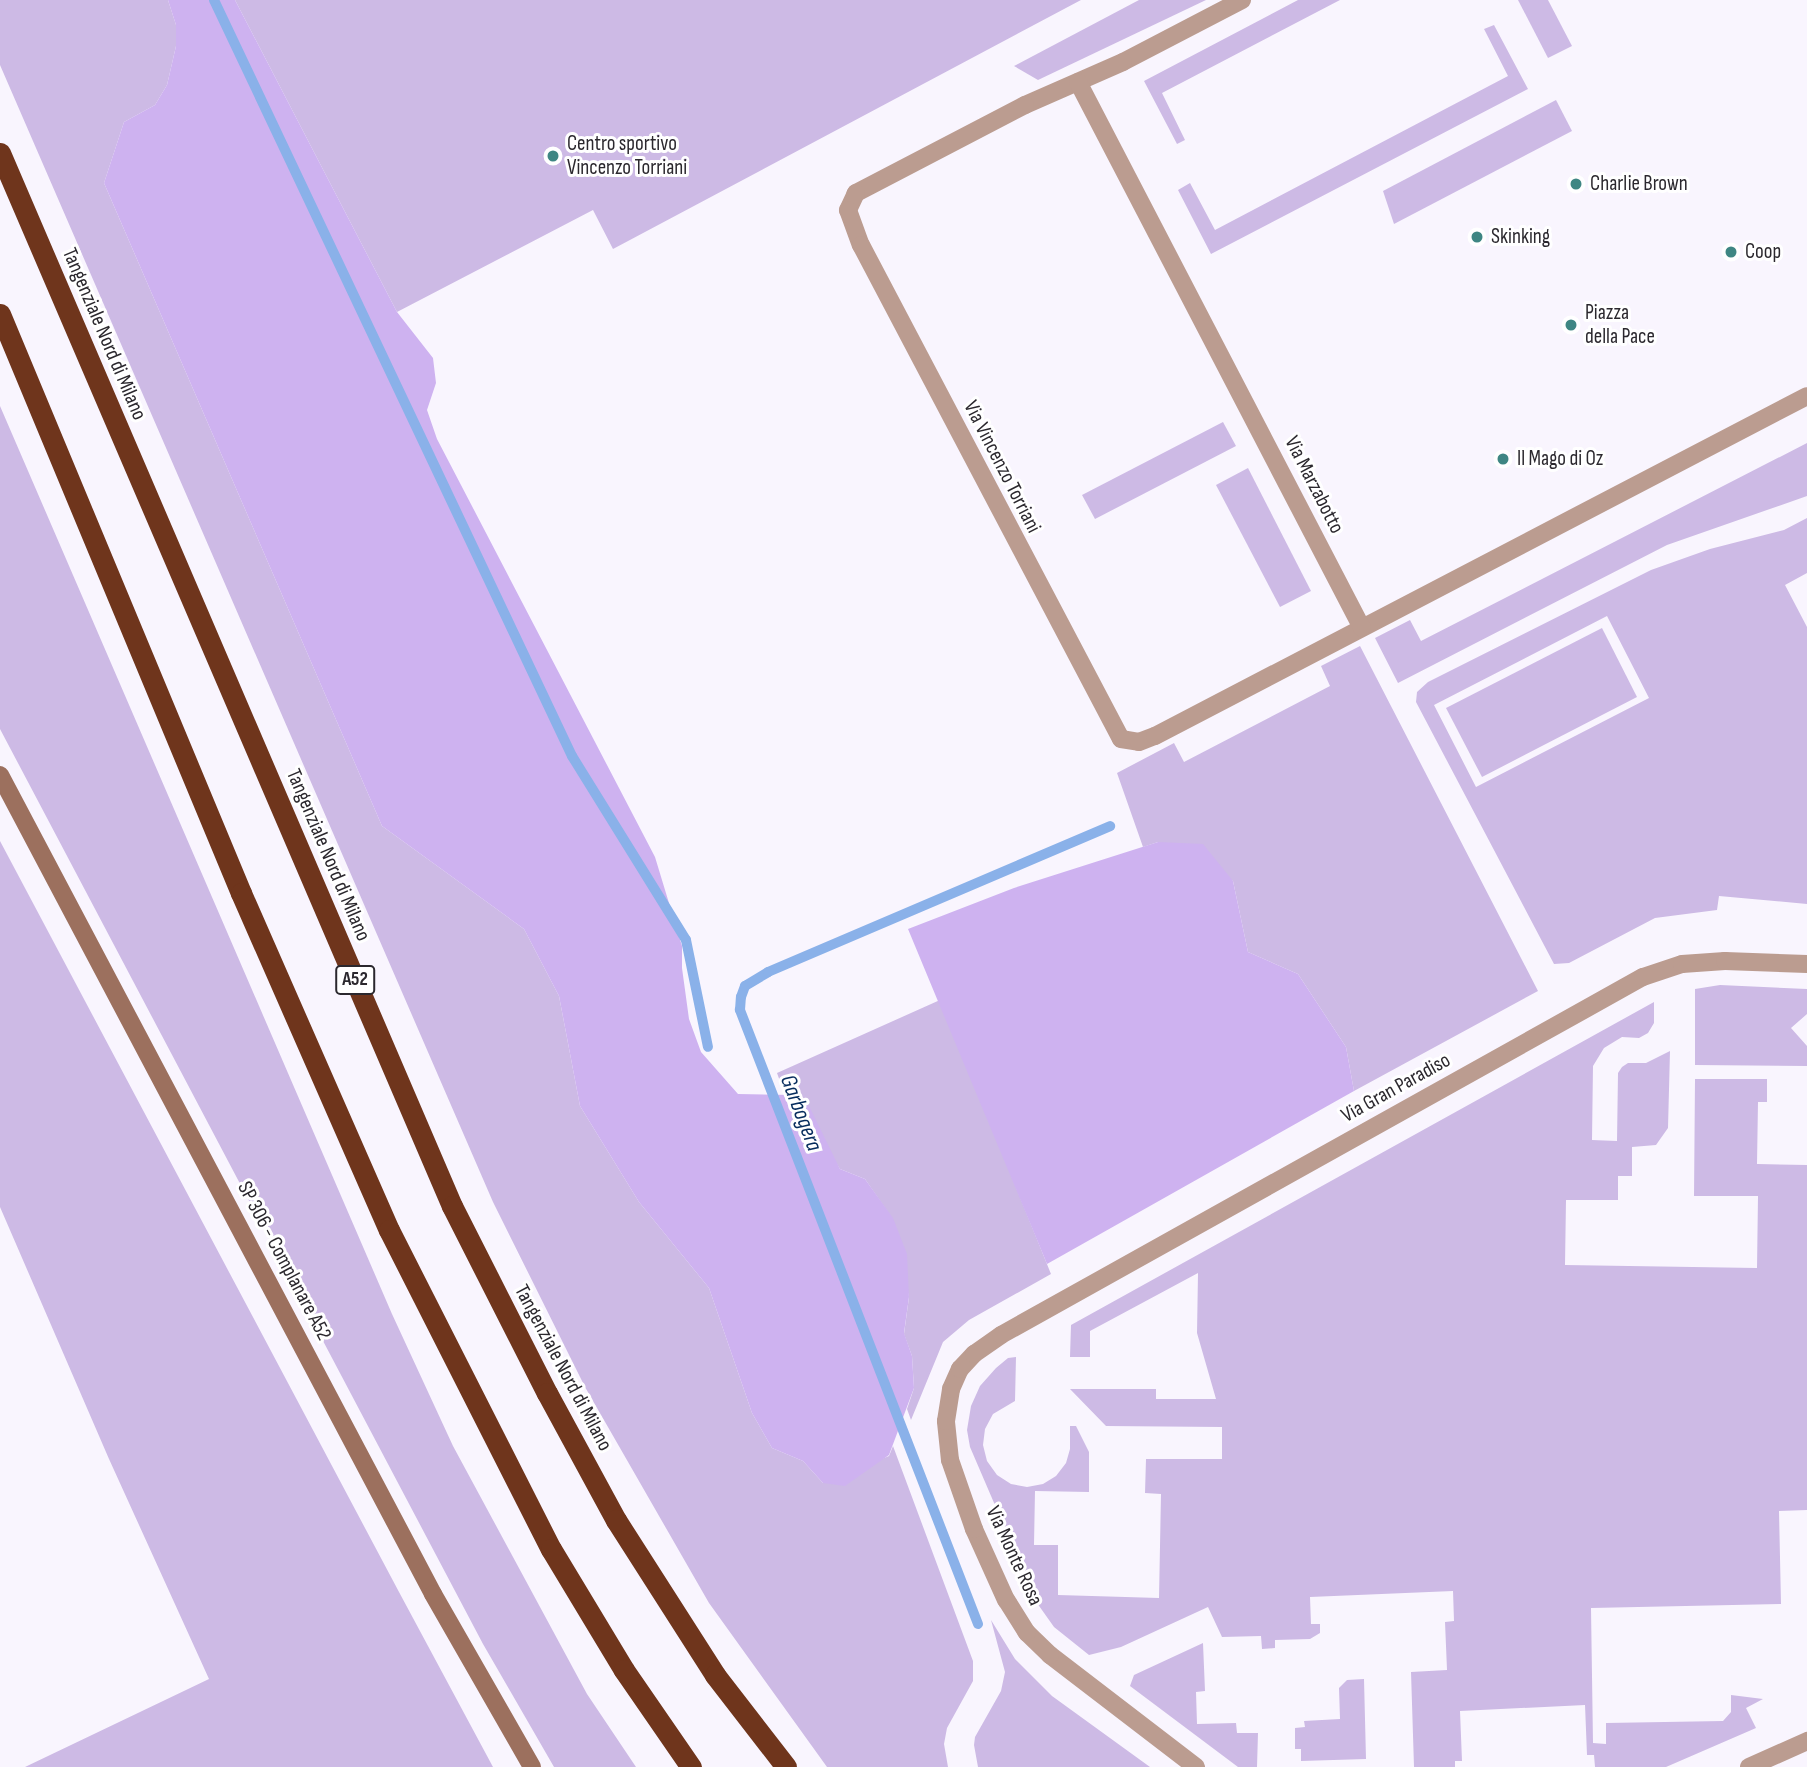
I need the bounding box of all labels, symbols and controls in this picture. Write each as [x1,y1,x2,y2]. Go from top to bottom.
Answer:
place label: Centro sportivo Vincenzo Torriani [567,131,687,181]
marker: Centro sportivo Vincenzo Torriani [545,148,561,164]
place label: Charlie Brown [1590,171,1688,197]
marker: Charlie Brown [1568,176,1584,192]
place label: Skinking [1491,224,1550,250]
marker: Skinking [1469,229,1485,245]
place label: Coop [1745,239,1781,265]
street label: Tangenziale Nord di Milano [56,244,152,424]
marker: Coop [1723,244,1739,260]
place label: Piazza della Pace [1585,300,1655,350]
marker: Piazza della Pace [1563,317,1579,333]
street label: Via Vincenzo Torriani [958,397,1046,537]
street label: Via Marzabotto [1279,432,1349,538]
place label: Il Mago di Oz [1517,446,1603,472]
marker: Il Mago di Oz [1495,451,1511,467]
street label: Tangenziale Nord di Milano [280,765,376,945]
road number: A52 [334,964,376,996]
street label: Via Gran Paradiso [1337,1048,1455,1128]
water label: Garbogera [774,1071,828,1155]
street label: SP 306 - Complanare A52 [232,1177,336,1345]
street label: Tangenziale Nord di Milano [509,1281,617,1455]
street label: Via Monte Rosa [980,1502,1048,1610]

